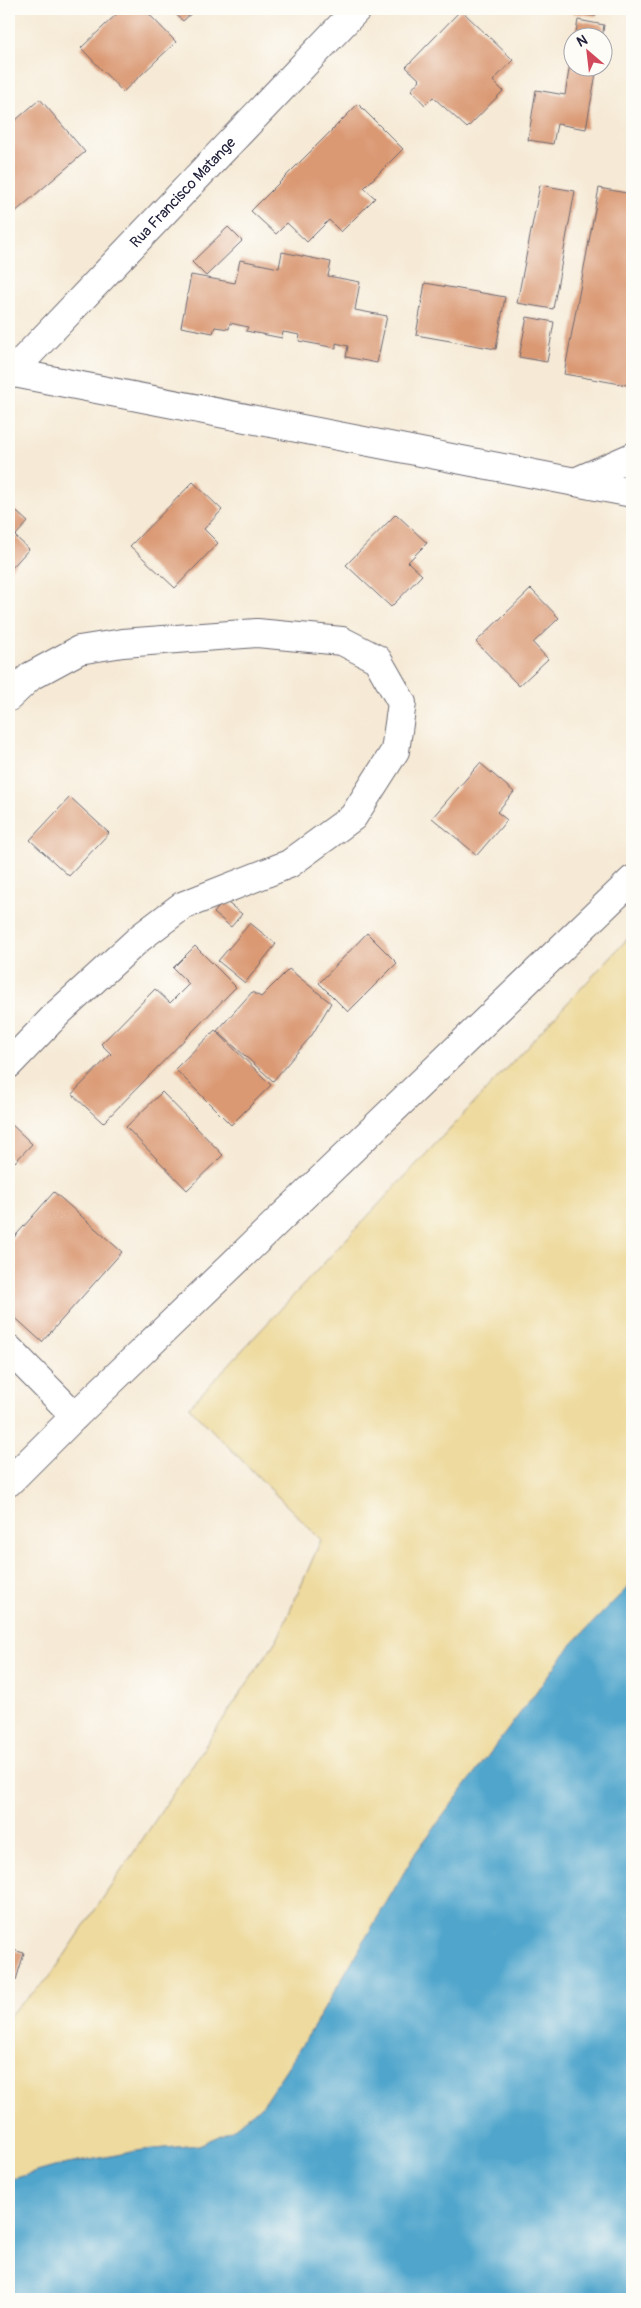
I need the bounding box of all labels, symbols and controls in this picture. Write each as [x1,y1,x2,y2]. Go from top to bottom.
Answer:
north arrow [564,28,614,78]
text: N [574,31,590,51]
street label: Rua Francisco Matange [126,133,240,252]

